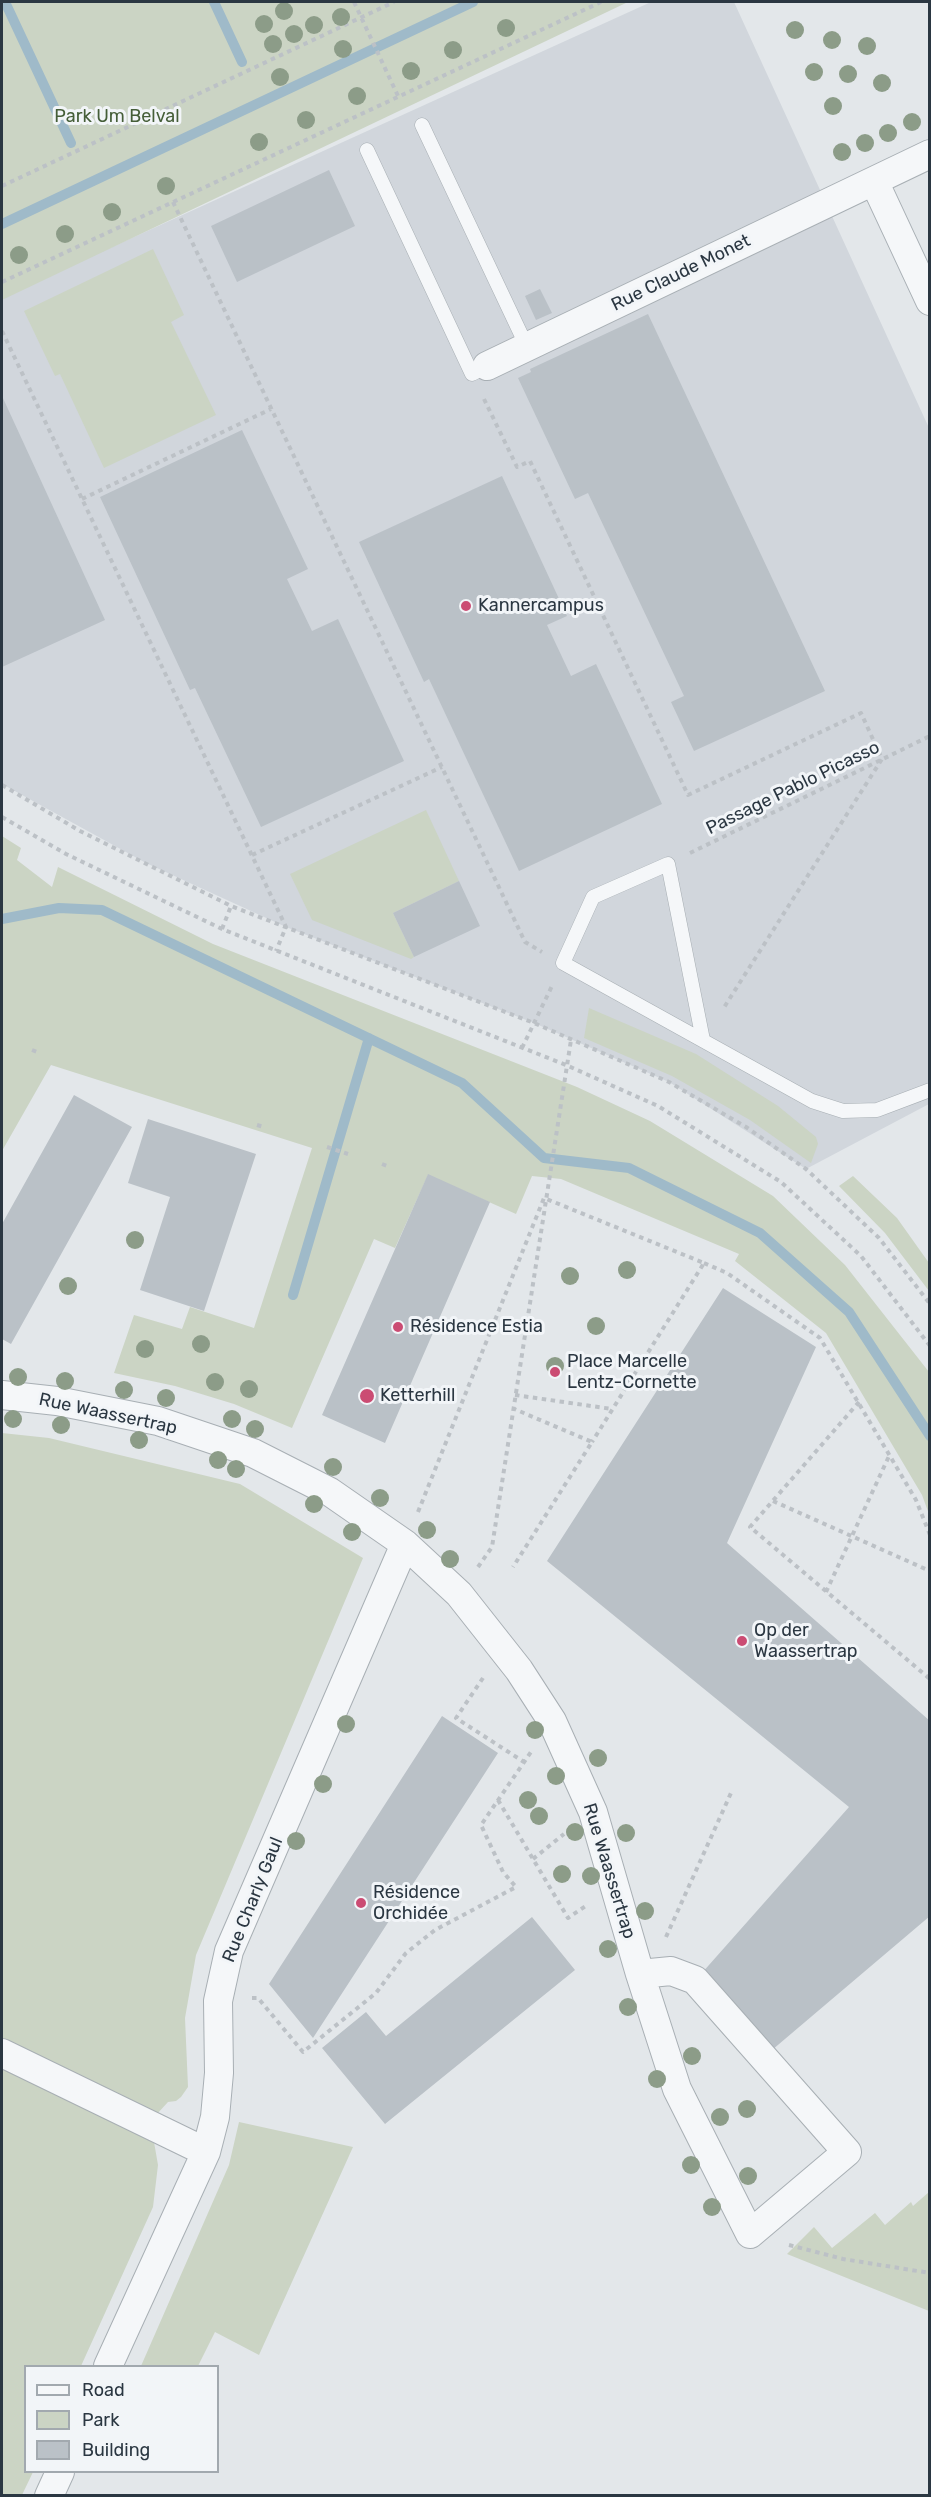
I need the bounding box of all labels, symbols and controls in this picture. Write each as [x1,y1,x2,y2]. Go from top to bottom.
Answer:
park label: Park Um Belval [54,106,180,128]
street label: Rue Claude Monet [608,230,754,316]
place label: Kannercampus [478,595,604,617]
marker: Kannercampus [459,599,473,613]
street label: Passage Pablo Picasso [703,737,883,839]
place label: Résidence Estia [410,1316,543,1338]
marker: Résidence Estia [391,1320,405,1334]
place label: Place Marcelle Lentz-Cornette [567,1351,697,1394]
marker: Place Marcelle Lentz-Cornette [548,1365,562,1379]
place label: Ketterhill [380,1385,455,1407]
marker: Ketterhill [358,1387,376,1405]
street label: Rue Waassertrap [37,1389,179,1439]
place label: Op der Waassertrap [754,1620,858,1662]
marker: Op der Waassertrap [735,1634,749,1648]
street label: Rue Waassertrap [578,1801,640,1941]
street label: Rue Charly Gaul [218,1834,288,1966]
place label: Résidence Orchidée [373,1882,460,1924]
marker: Résidence Orchidée [354,1896,368,1910]
legend [24,2365,219,2473]
text: Road [82,2379,125,2401]
text: Park [82,2409,119,2431]
text: Building [82,2439,150,2461]

